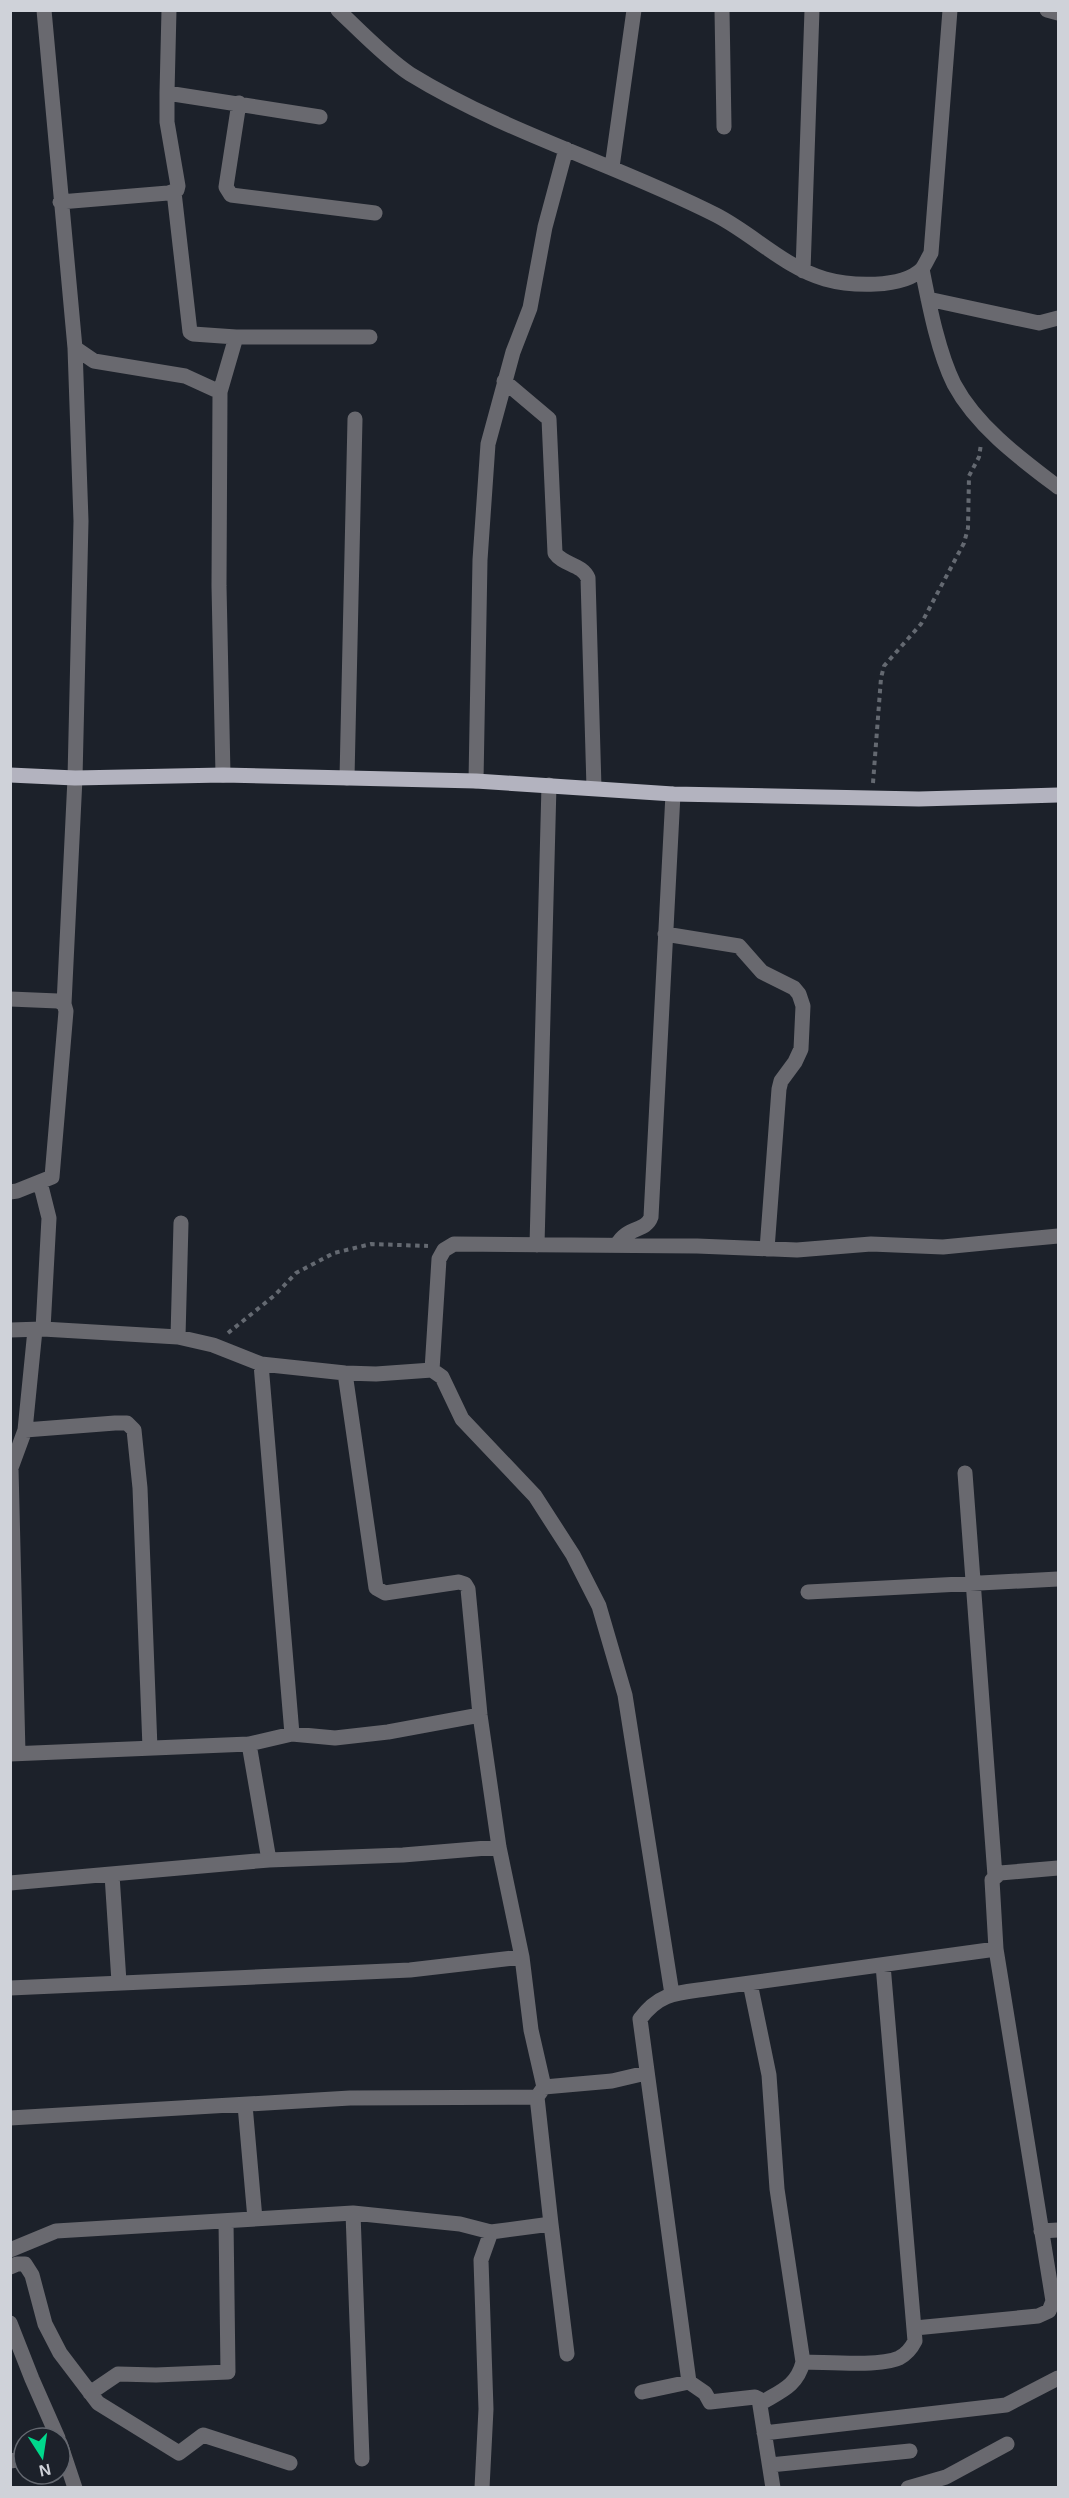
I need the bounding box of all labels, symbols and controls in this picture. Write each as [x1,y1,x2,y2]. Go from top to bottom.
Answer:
north arrow [12,2426,72,2486]
text: N [38,2461,52,2480]

